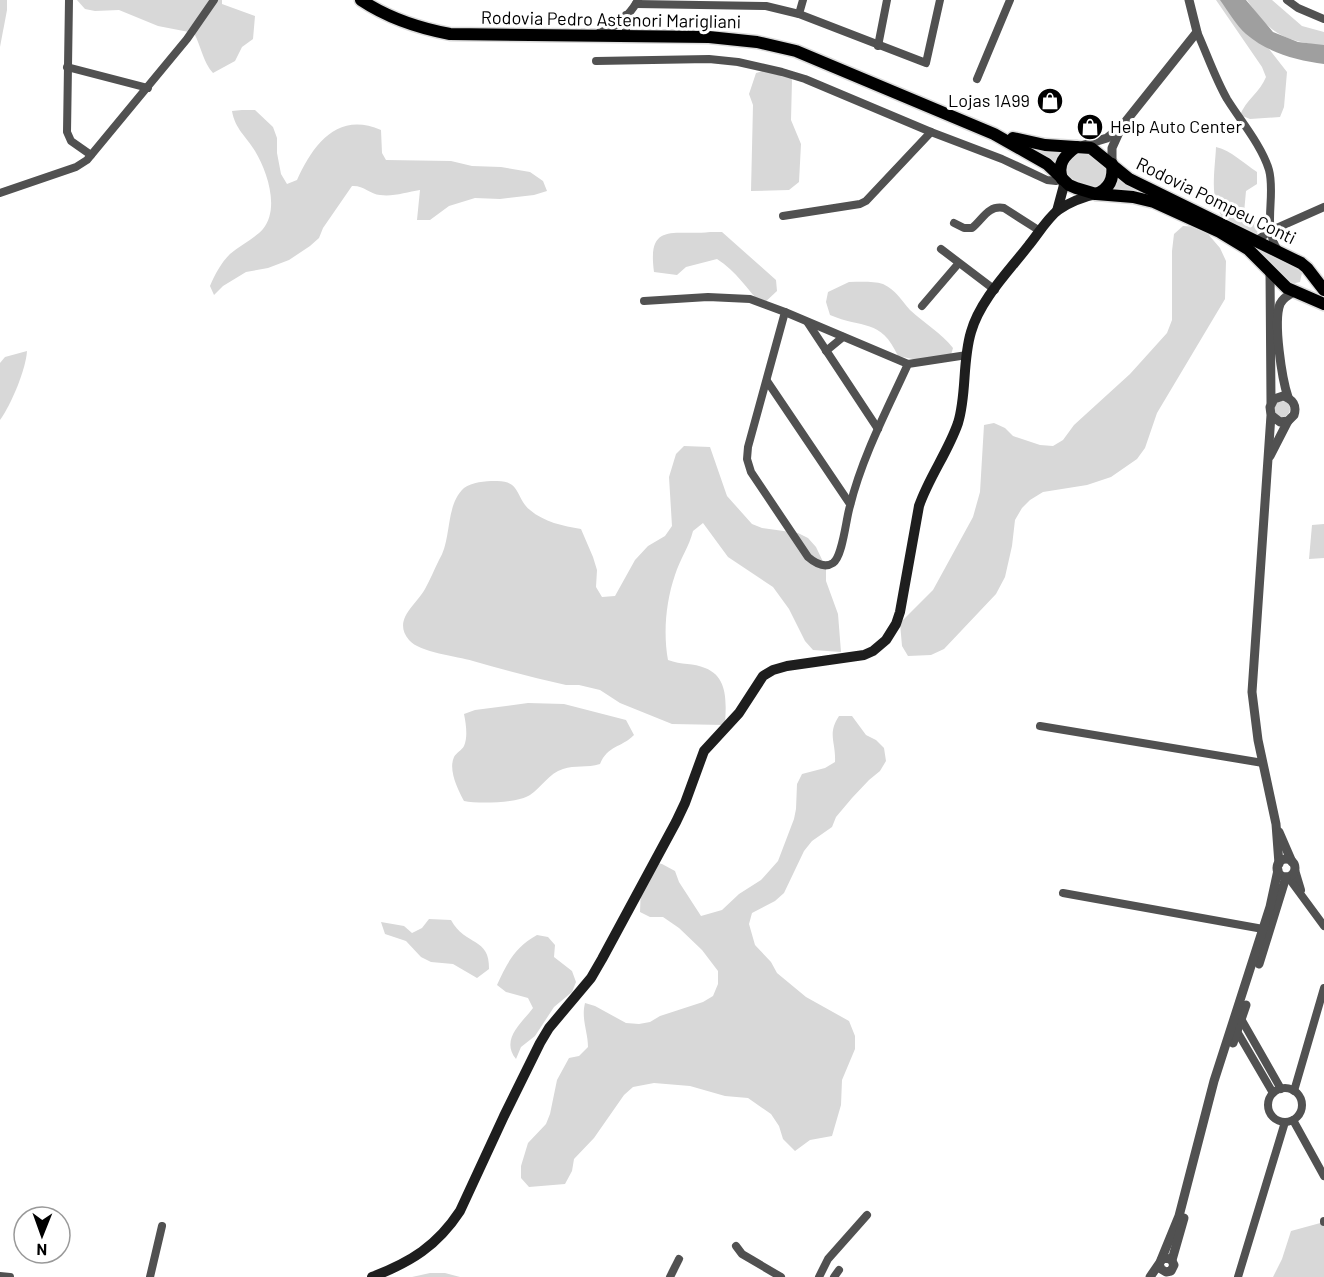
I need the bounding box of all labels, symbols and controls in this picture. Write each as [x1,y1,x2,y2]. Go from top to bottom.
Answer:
street label: Rodovia Pedro Astenori Marigliani [481,6,741,32]
shop icon: Lojas 1A99 [1035,86,1065,116]
place label: Lojas 1A99 [948,89,1030,111]
shop icon: Help Auto Center [1075,112,1105,142]
place label: Help Auto Center [1110,115,1242,137]
street label: Rodovia Pompeu Conti [1133,152,1300,248]
north arrow [12,1205,72,1265]
text: N [36,1241,47,1260]

